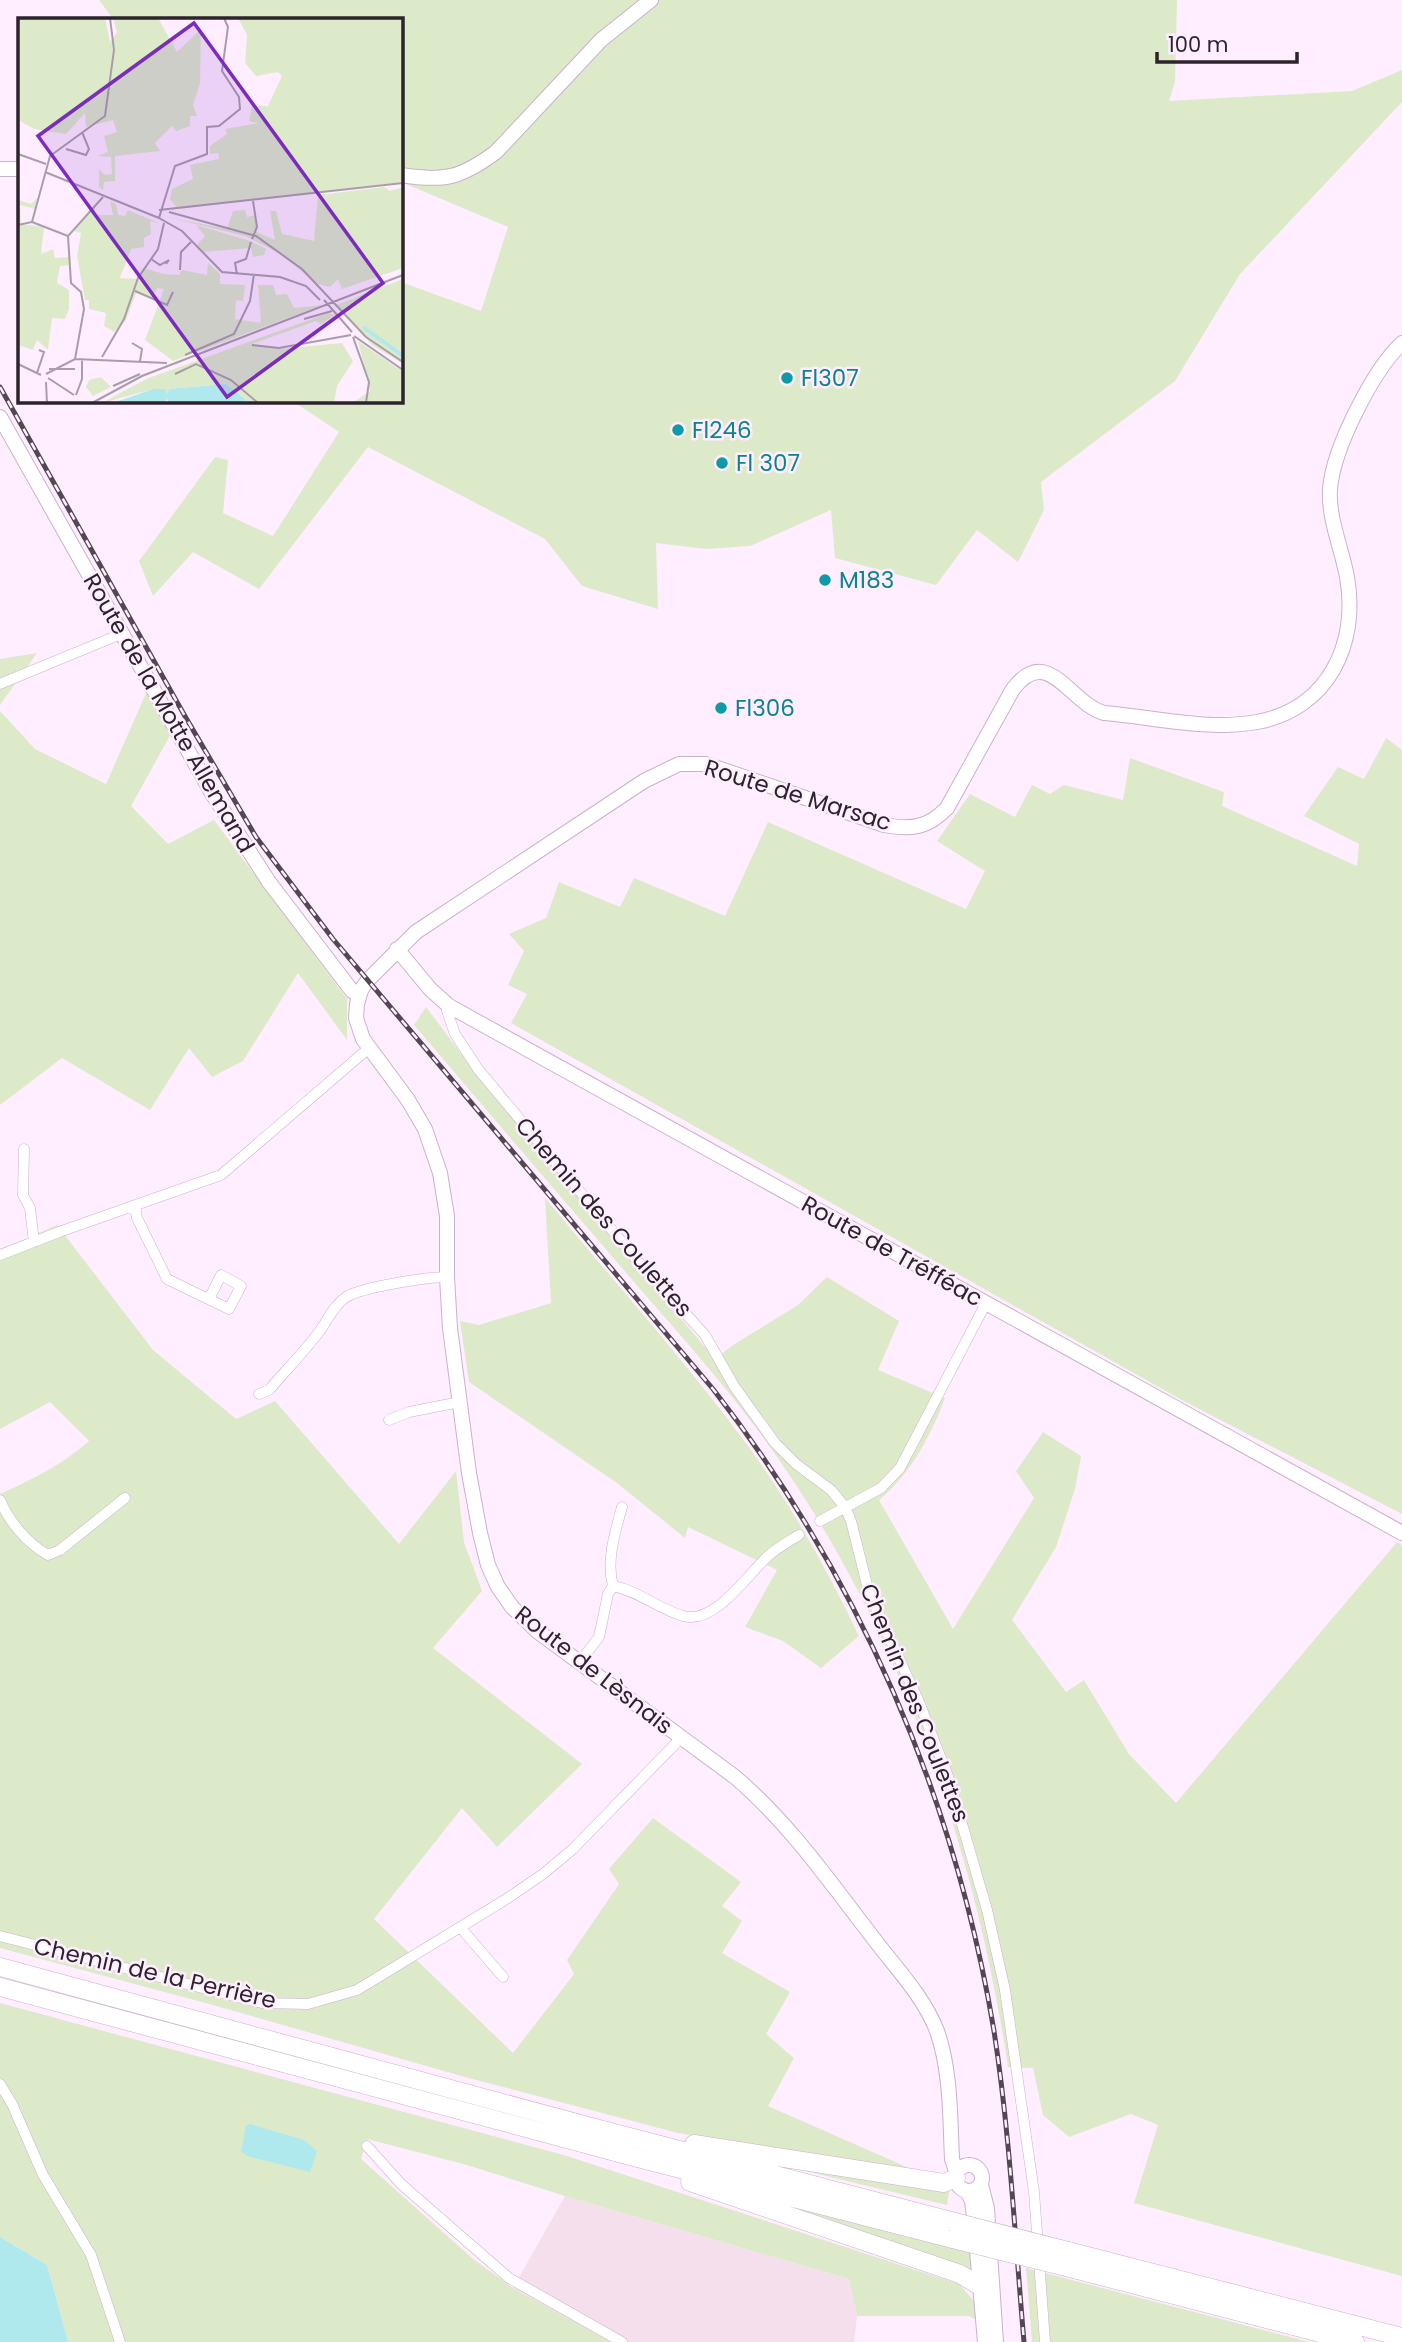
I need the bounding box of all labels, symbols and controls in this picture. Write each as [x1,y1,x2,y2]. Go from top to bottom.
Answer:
inset map [18,18,402,402]
scale bar [1157,21,1297,65]
text: 100 m [1168,30,1228,59]
place label: Fl307 [801,362,859,394]
marker: Fl307 [779,370,795,386]
place label: Fl246 [692,414,752,446]
marker: Fl246 [670,422,686,438]
place label: Fl 307 [736,447,800,479]
marker: Fl 307 [714,455,730,471]
place label: M183 [839,564,894,596]
street label: Route de la Motte Allemand [76,567,262,859]
marker: M183 [817,572,833,588]
place label: Fl306 [735,692,795,724]
marker: Fl306 [713,700,729,716]
street label: Route de Marsac [701,751,895,839]
street label: Chemin des Coulettes [508,1110,700,1324]
street label: Route de Tréfféac [796,1188,988,1314]
street label: Chemin des Coulettes [852,1579,978,1827]
street label: Route de Lèsnais [508,1598,680,1742]
street label: Chemin de la Perrière [31,1930,279,2016]

